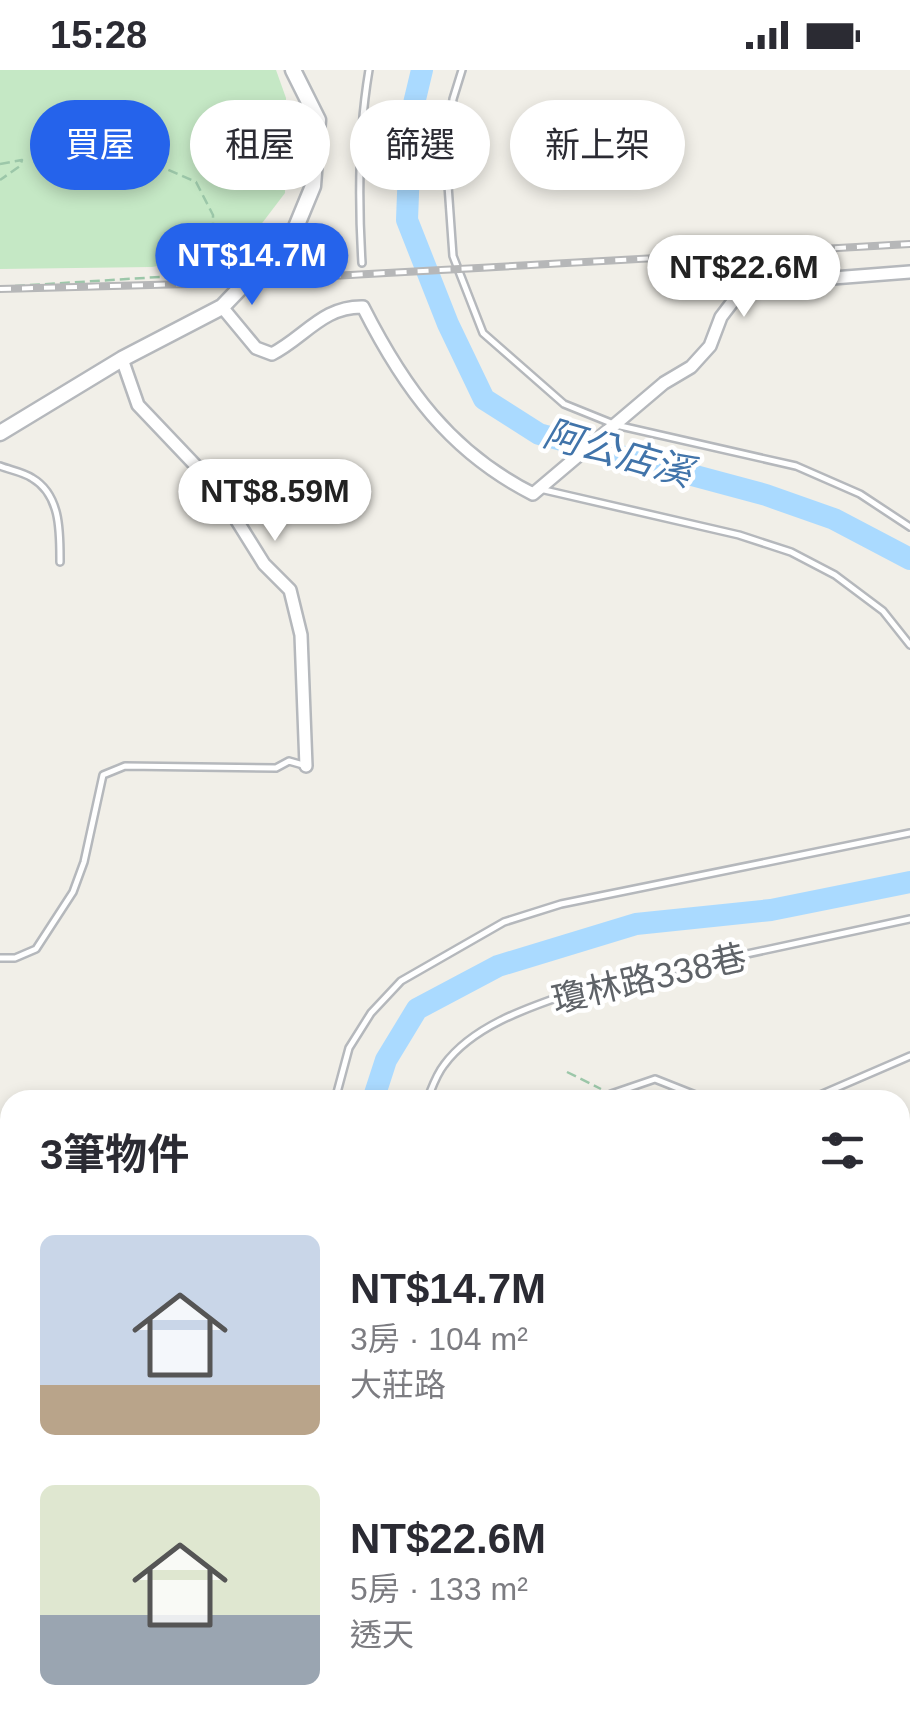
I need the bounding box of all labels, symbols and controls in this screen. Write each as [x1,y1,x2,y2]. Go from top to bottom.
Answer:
text: 15:28 [50,14,147,56]
chip: 買屋 [30,100,170,190]
chip: 租屋 [190,100,330,190]
chip: 篩選 [350,100,490,190]
chip: 新上架 [510,100,685,190]
pin: NT$14.7M [149,223,355,308]
pin: NT$22.6M [641,235,847,320]
text: NT$14.7M [177,237,327,273]
text: NT$22.6M [669,249,819,285]
water label: 阿公店溪 [539,412,702,496]
pin: NT$8.59M [172,459,378,544]
text: NT$8.59M [200,473,350,509]
street label: 瓊林路338巷 [548,937,750,1019]
icon: filters [815,1123,870,1178]
text: 3筆物件 [40,1131,189,1178]
text: NT$14.7M [350,1265,546,1312]
icon: home [120,1275,240,1395]
text: 3房 · 104 m² [350,1321,528,1357]
text: 大莊路 [350,1367,446,1403]
text: NT$22.6M [350,1515,546,1562]
icon: home [120,1525,240,1645]
text: 5房 · 133 m² [350,1571,528,1607]
text: 透天 [350,1617,414,1653]

